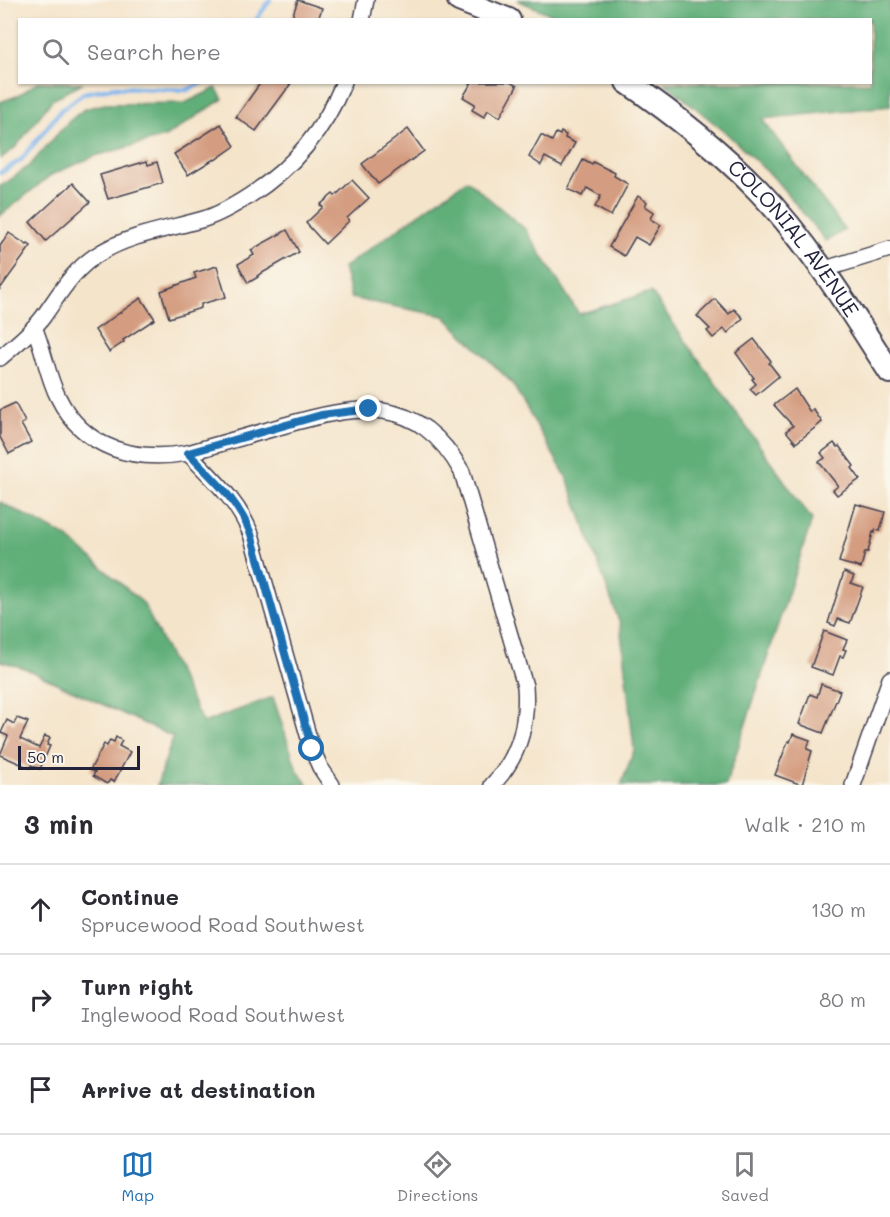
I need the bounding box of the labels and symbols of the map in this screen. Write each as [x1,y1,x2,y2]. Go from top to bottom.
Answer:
street label: COLONIAL AVENUE [723,153,866,322]
route end [355,395,381,421]
route start [298,735,324,761]
scale bar [18,743,140,770]

